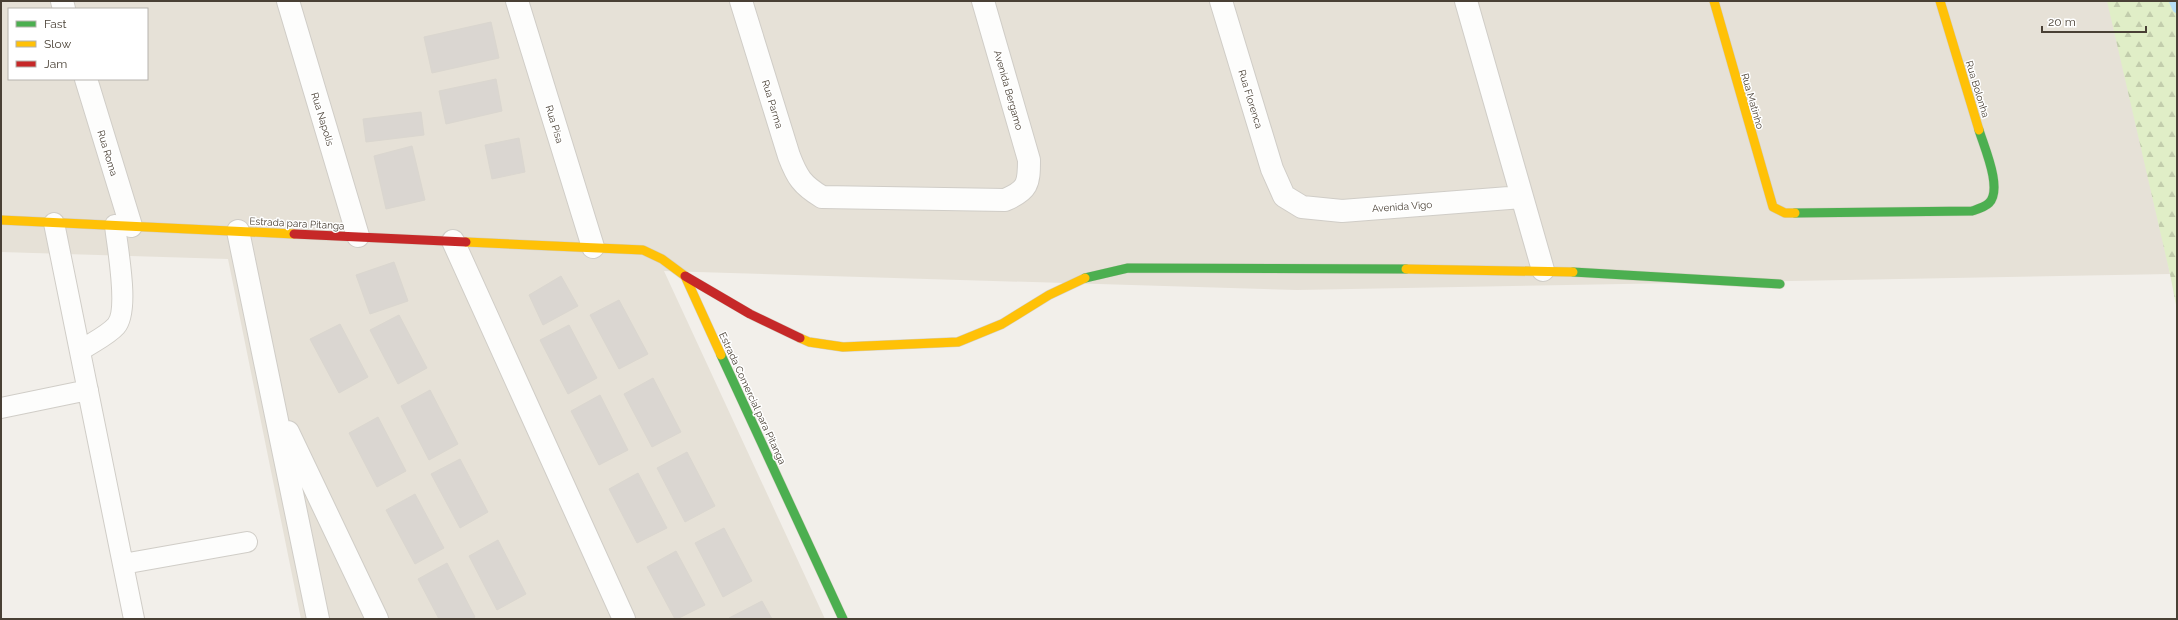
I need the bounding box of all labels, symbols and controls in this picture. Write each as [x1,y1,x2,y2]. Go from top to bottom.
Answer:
legend [8,8,148,80]
scale bar [2042,8,2146,34]
text: 20 m [2048,15,2076,29]
text: Fast [44,17,67,31]
text: Slow [44,37,71,51]
street label: Avenida Bergamo [992,49,1025,131]
text: Jam [44,57,67,71]
street label: Rua Bolonha [1964,59,1991,119]
street label: Rua Florenca [1236,68,1265,130]
street label: Rua Matinho [1739,72,1766,130]
street label: Rua Parma [760,79,785,130]
street label: Rua Napolis [309,91,336,147]
street label: Rua Pisa [544,104,565,144]
street label: Rua Roma [95,129,120,177]
street label: Avenida Vigo [1371,199,1433,214]
street label: Estrada para Pitanga [249,216,345,231]
street label: Estrada Comercial para Pitanga [717,330,788,466]

